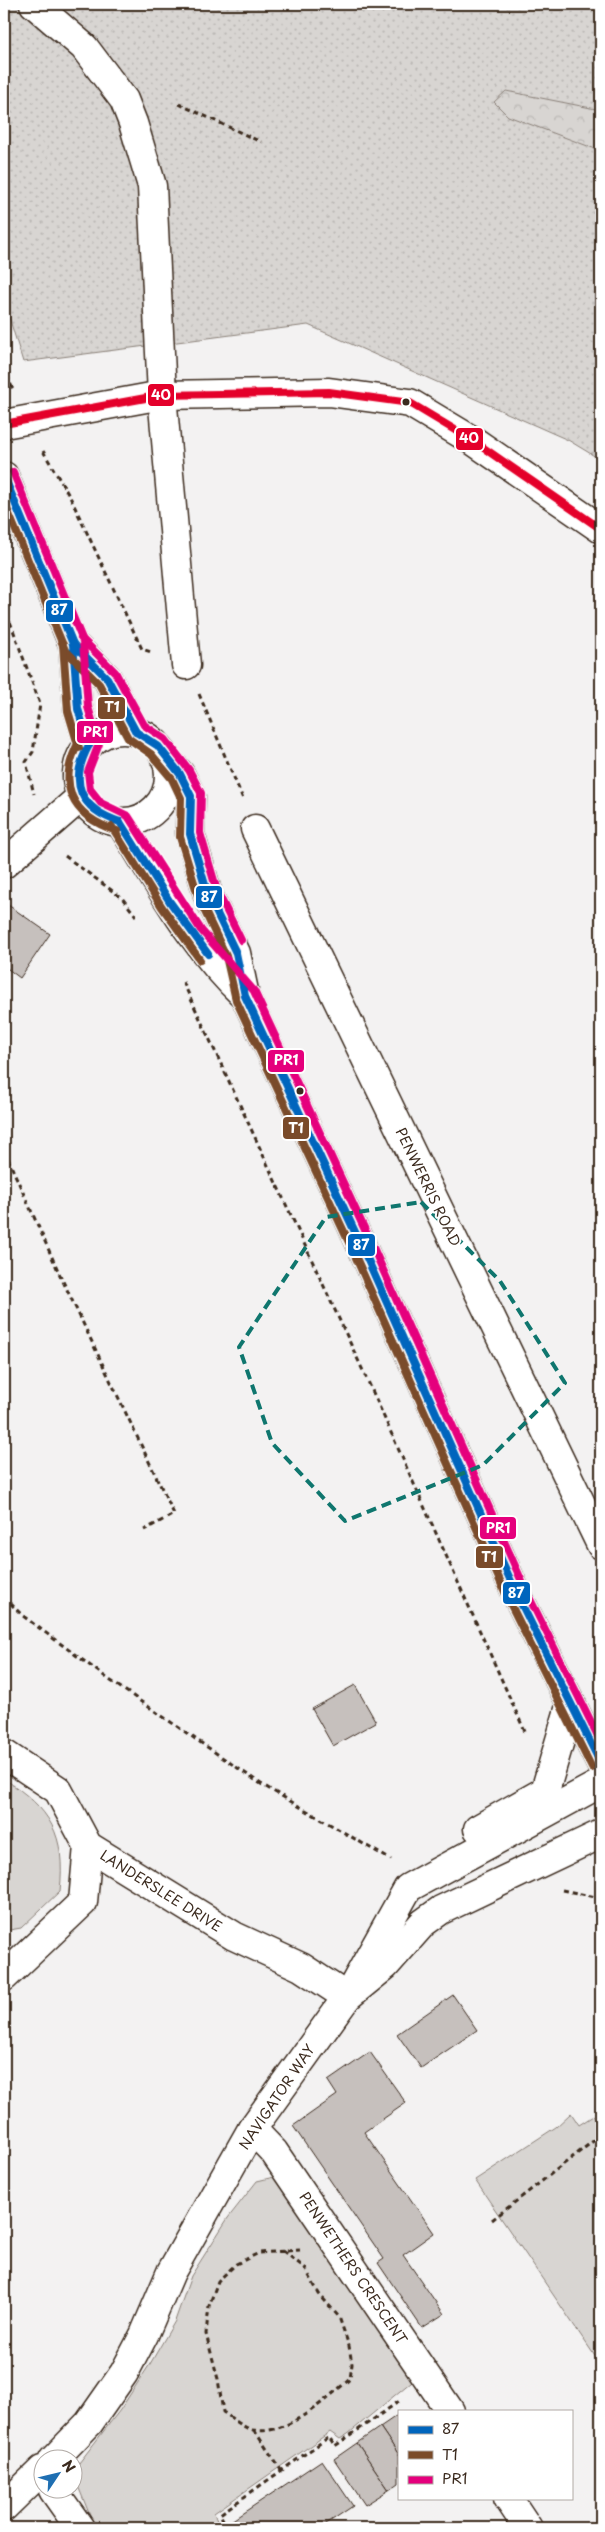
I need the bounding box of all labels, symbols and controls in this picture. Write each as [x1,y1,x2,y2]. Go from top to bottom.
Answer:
line badge: 40 [147,383,175,407]
text: 40 [151,384,171,405]
unlabelled marker [401,397,411,407]
line badge: 40 [455,427,484,451]
text: 40 [459,427,479,448]
line badge: 87 [45,599,74,623]
text: 87 [51,599,68,620]
line badge: T1 [97,696,126,720]
text: T1 [104,696,120,717]
line badge: PR1 [76,720,114,744]
text: PR1 [83,721,107,742]
line badge: 87 [195,885,223,909]
text: 87 [201,886,218,907]
line badge: PR1 [267,1049,305,1073]
text: PR1 [274,1049,298,1070]
unlabelled marker [295,1086,305,1096]
line badge: T1 [282,1116,310,1140]
text: T1 [288,1117,304,1138]
street label: PENWERRIS ROAD [391,1124,466,1250]
line badge: 87 [347,1233,376,1257]
text: 87 [353,1234,370,1255]
line badge: PR1 [479,1516,517,1540]
text: PR1 [486,1517,510,1538]
line badge: T1 [475,1545,504,1569]
text: T1 [481,1546,497,1567]
line badge: 87 [502,1581,531,1605]
text: 87 [508,1582,525,1603]
street label: LANDERSLEE DRIVE [96,1845,226,1937]
street label: NAVIGATOR WAY [234,2040,320,2154]
street label: PENWETHERS CRESCENT [294,2187,413,2349]
legend [398,2410,572,2500]
text: 87 [442,2416,460,2439]
text: T1 [442,2442,458,2465]
north arrow [32,2450,82,2500]
text: N [57,2456,81,2477]
text: PR1 [442,2466,468,2489]

